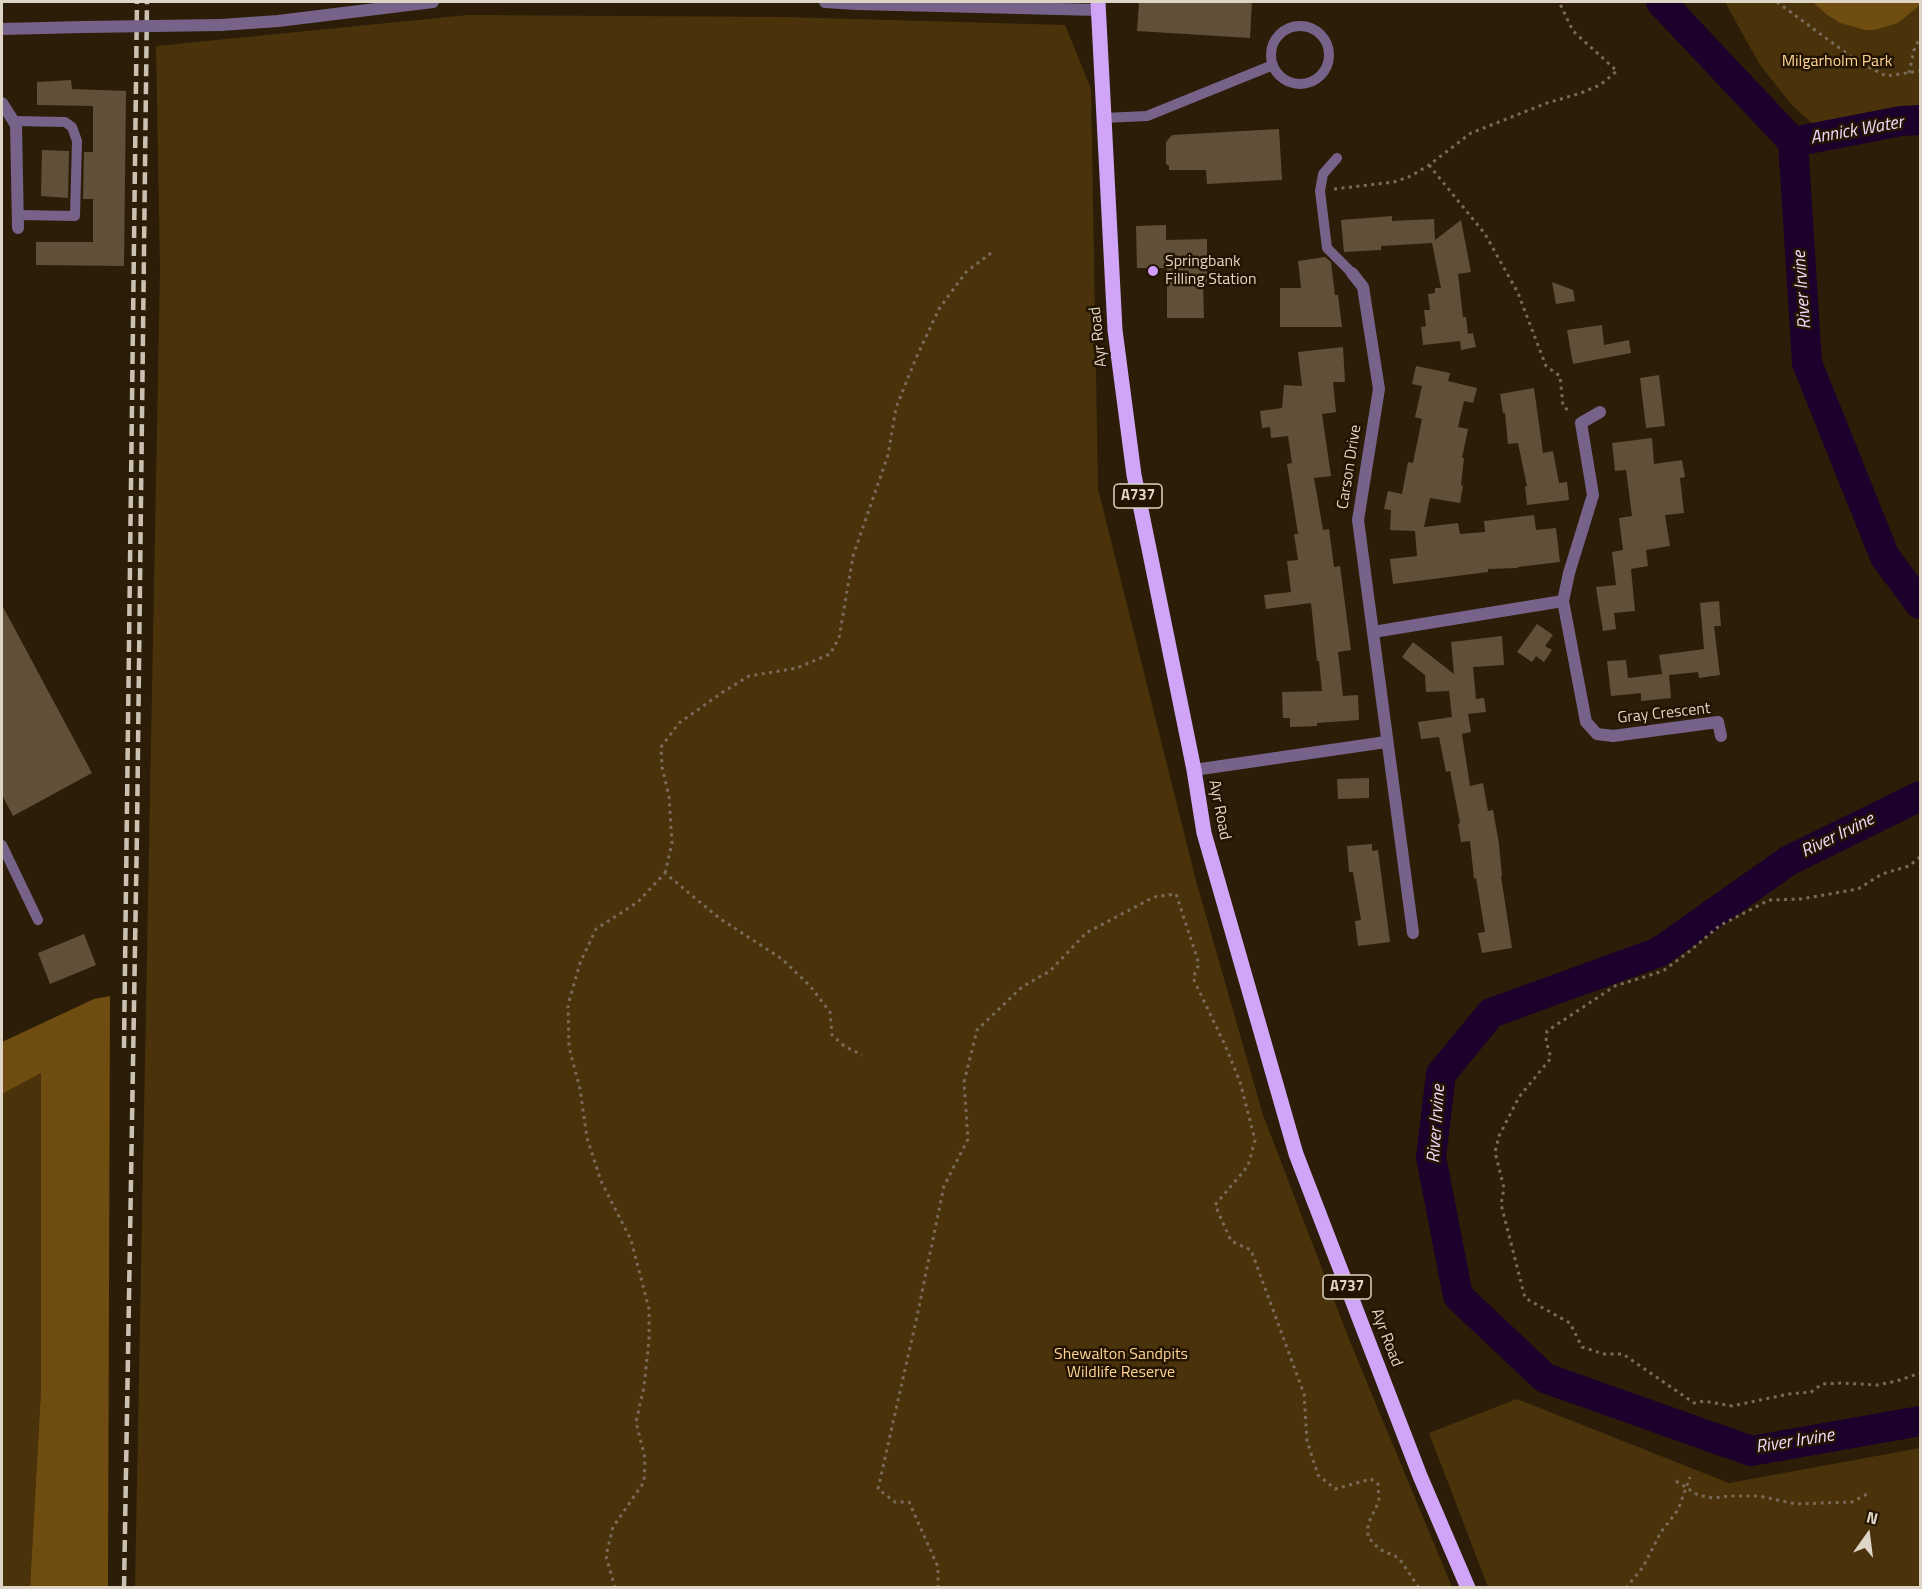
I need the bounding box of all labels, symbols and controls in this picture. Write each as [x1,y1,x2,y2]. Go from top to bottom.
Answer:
park label: Milgarholm Park [1782,52,1892,72]
water label: Annick Water [1809,112,1905,150]
water label: River Irvine [1789,250,1817,330]
place label: Springbank Filling Station [1165,252,1256,290]
marker: Springbank Filling Station [1146,264,1160,278]
street label: Ayr Road [1086,306,1112,368]
street label: Carson Drive [1334,423,1366,511]
road number: A737 [1114,484,1162,508]
street label: Gray Crescent [1617,700,1711,728]
street label: Ayr Road [1204,778,1234,842]
water label: River Irvine [1798,809,1878,863]
water label: River Irvine [1423,1084,1451,1164]
road number: A737 [1323,1275,1371,1299]
street label: Ayr Road [1366,1306,1406,1370]
park label: Shewalton Sandpits Wildlife Reserve [1054,1345,1188,1383]
water label: River Irvine [1754,1425,1836,1459]
north arrow [1838,1505,1898,1565]
text: N [1864,1505,1881,1531]

